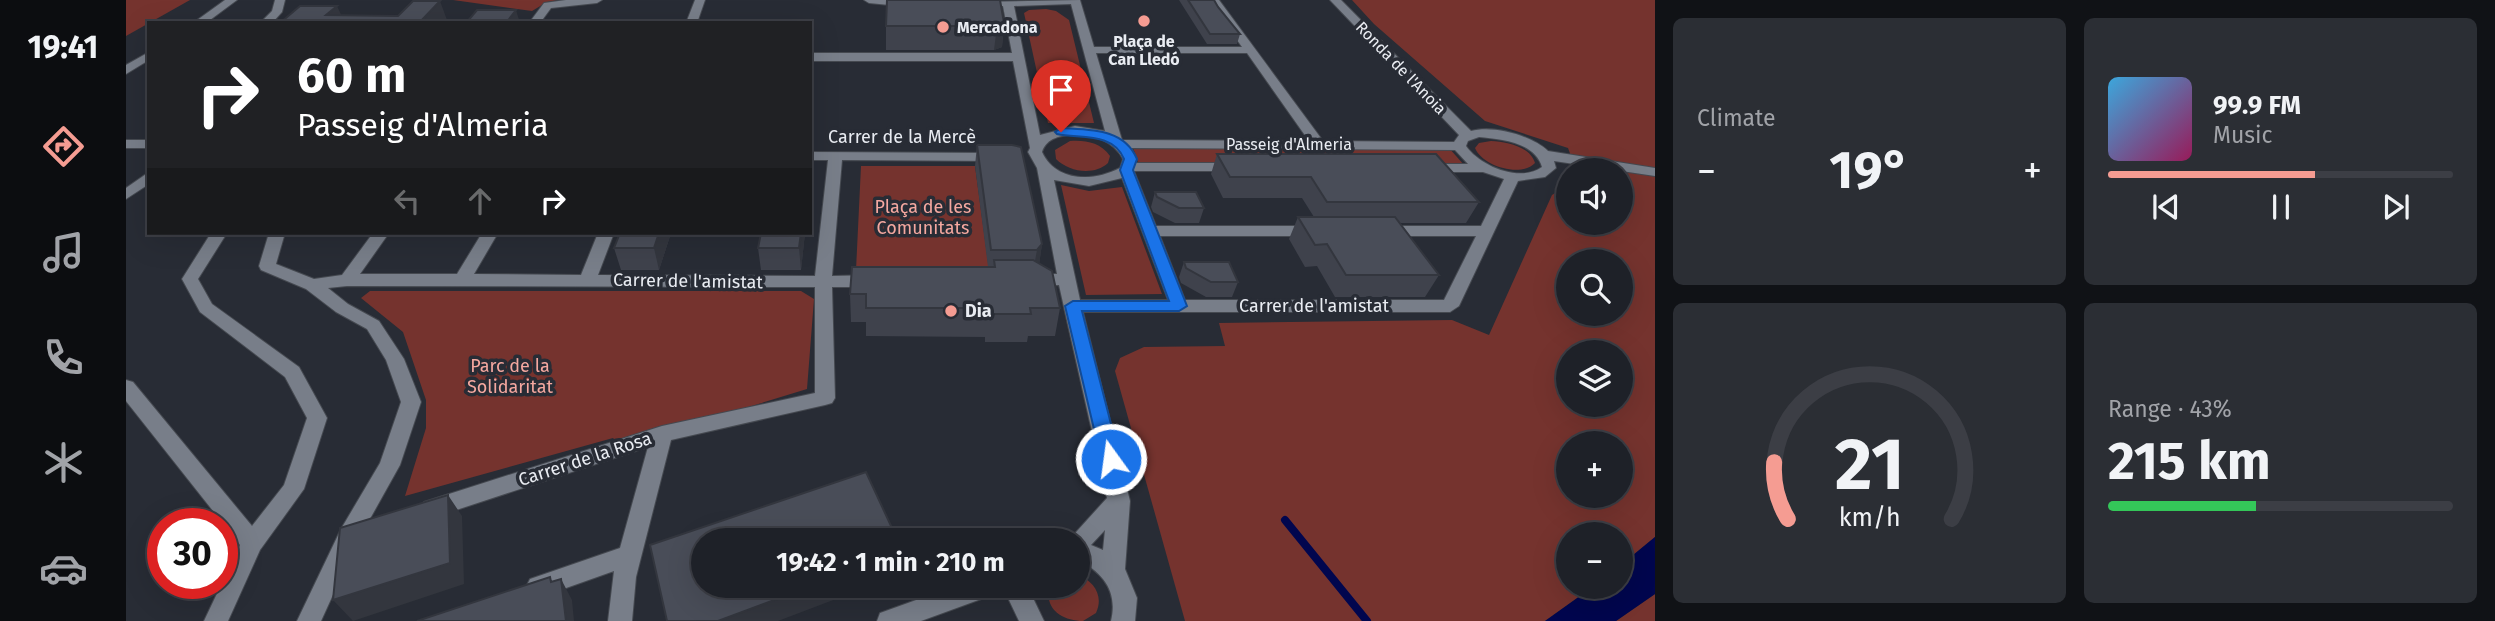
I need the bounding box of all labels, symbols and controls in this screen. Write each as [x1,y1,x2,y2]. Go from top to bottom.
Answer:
marker: Plaça de Can Lledó [1136,13,1152,29]
place label: Mercadona [957,18,1038,37]
street label: Ronda de l'Anoia [1352,18,1450,118]
marker: Mercadona [935,19,951,35]
text: 19:41 [28,28,98,66]
place label: Plaça de Can Lledó [1108,32,1180,69]
text: 60 m [297,46,406,105]
icon: right [182,49,273,140]
pin [1031,60,1091,132]
icon: arrive [1042,71,1080,109]
text: 99.9 FM [2213,90,2301,121]
text: Climate [1697,104,1776,132]
text: Passeig d'Almeria [297,106,549,144]
text: Music [2213,121,2273,149]
icon: directions [39,122,88,171]
street label: Carrer de la Mercè [828,126,976,148]
street label: Passeig d'Almeria [1226,135,1352,154]
text: 19° [1829,139,1910,202]
text: − [1697,148,1716,194]
text: + [2023,148,2042,194]
map controls [1556,158,1633,599]
button: sound [1556,158,1633,235]
icon: left [388,182,426,220]
icon: ahead [461,182,499,220]
icon: right [534,182,572,220]
icon: previous [2147,188,2185,226]
icon: pause [2262,188,2300,226]
icon: next [2377,188,2415,226]
park label: Plaça de les Comunitats [875,196,971,239]
icon: music [39,228,88,277]
button: search [1556,249,1633,326]
street label: Carrer de l'amistat [613,269,764,293]
street label: Carrer de l'amistat [1239,295,1389,317]
place label: Dia [965,300,992,322]
marker: Dia [943,303,959,319]
icon: phone [39,333,88,382]
button: layers [1556,340,1633,417]
park label: Parc de la Solidaritat [467,355,553,398]
text: Range · 43% [2108,395,2232,423]
text: 21 [1835,421,1904,508]
position arrow [1074,422,1148,496]
street label: Carrer de la Rosa [516,427,654,491]
text: 215 km [2108,430,2271,493]
button: + [1556,431,1633,508]
icon: climate [39,438,88,487]
text: km/h [1839,503,1900,533]
speed limit sign: 30 [147,508,238,599]
button: − [1556,522,1633,599]
icon: car [39,544,88,593]
text: 19:42 · 1 min · 210 m [776,547,1005,578]

